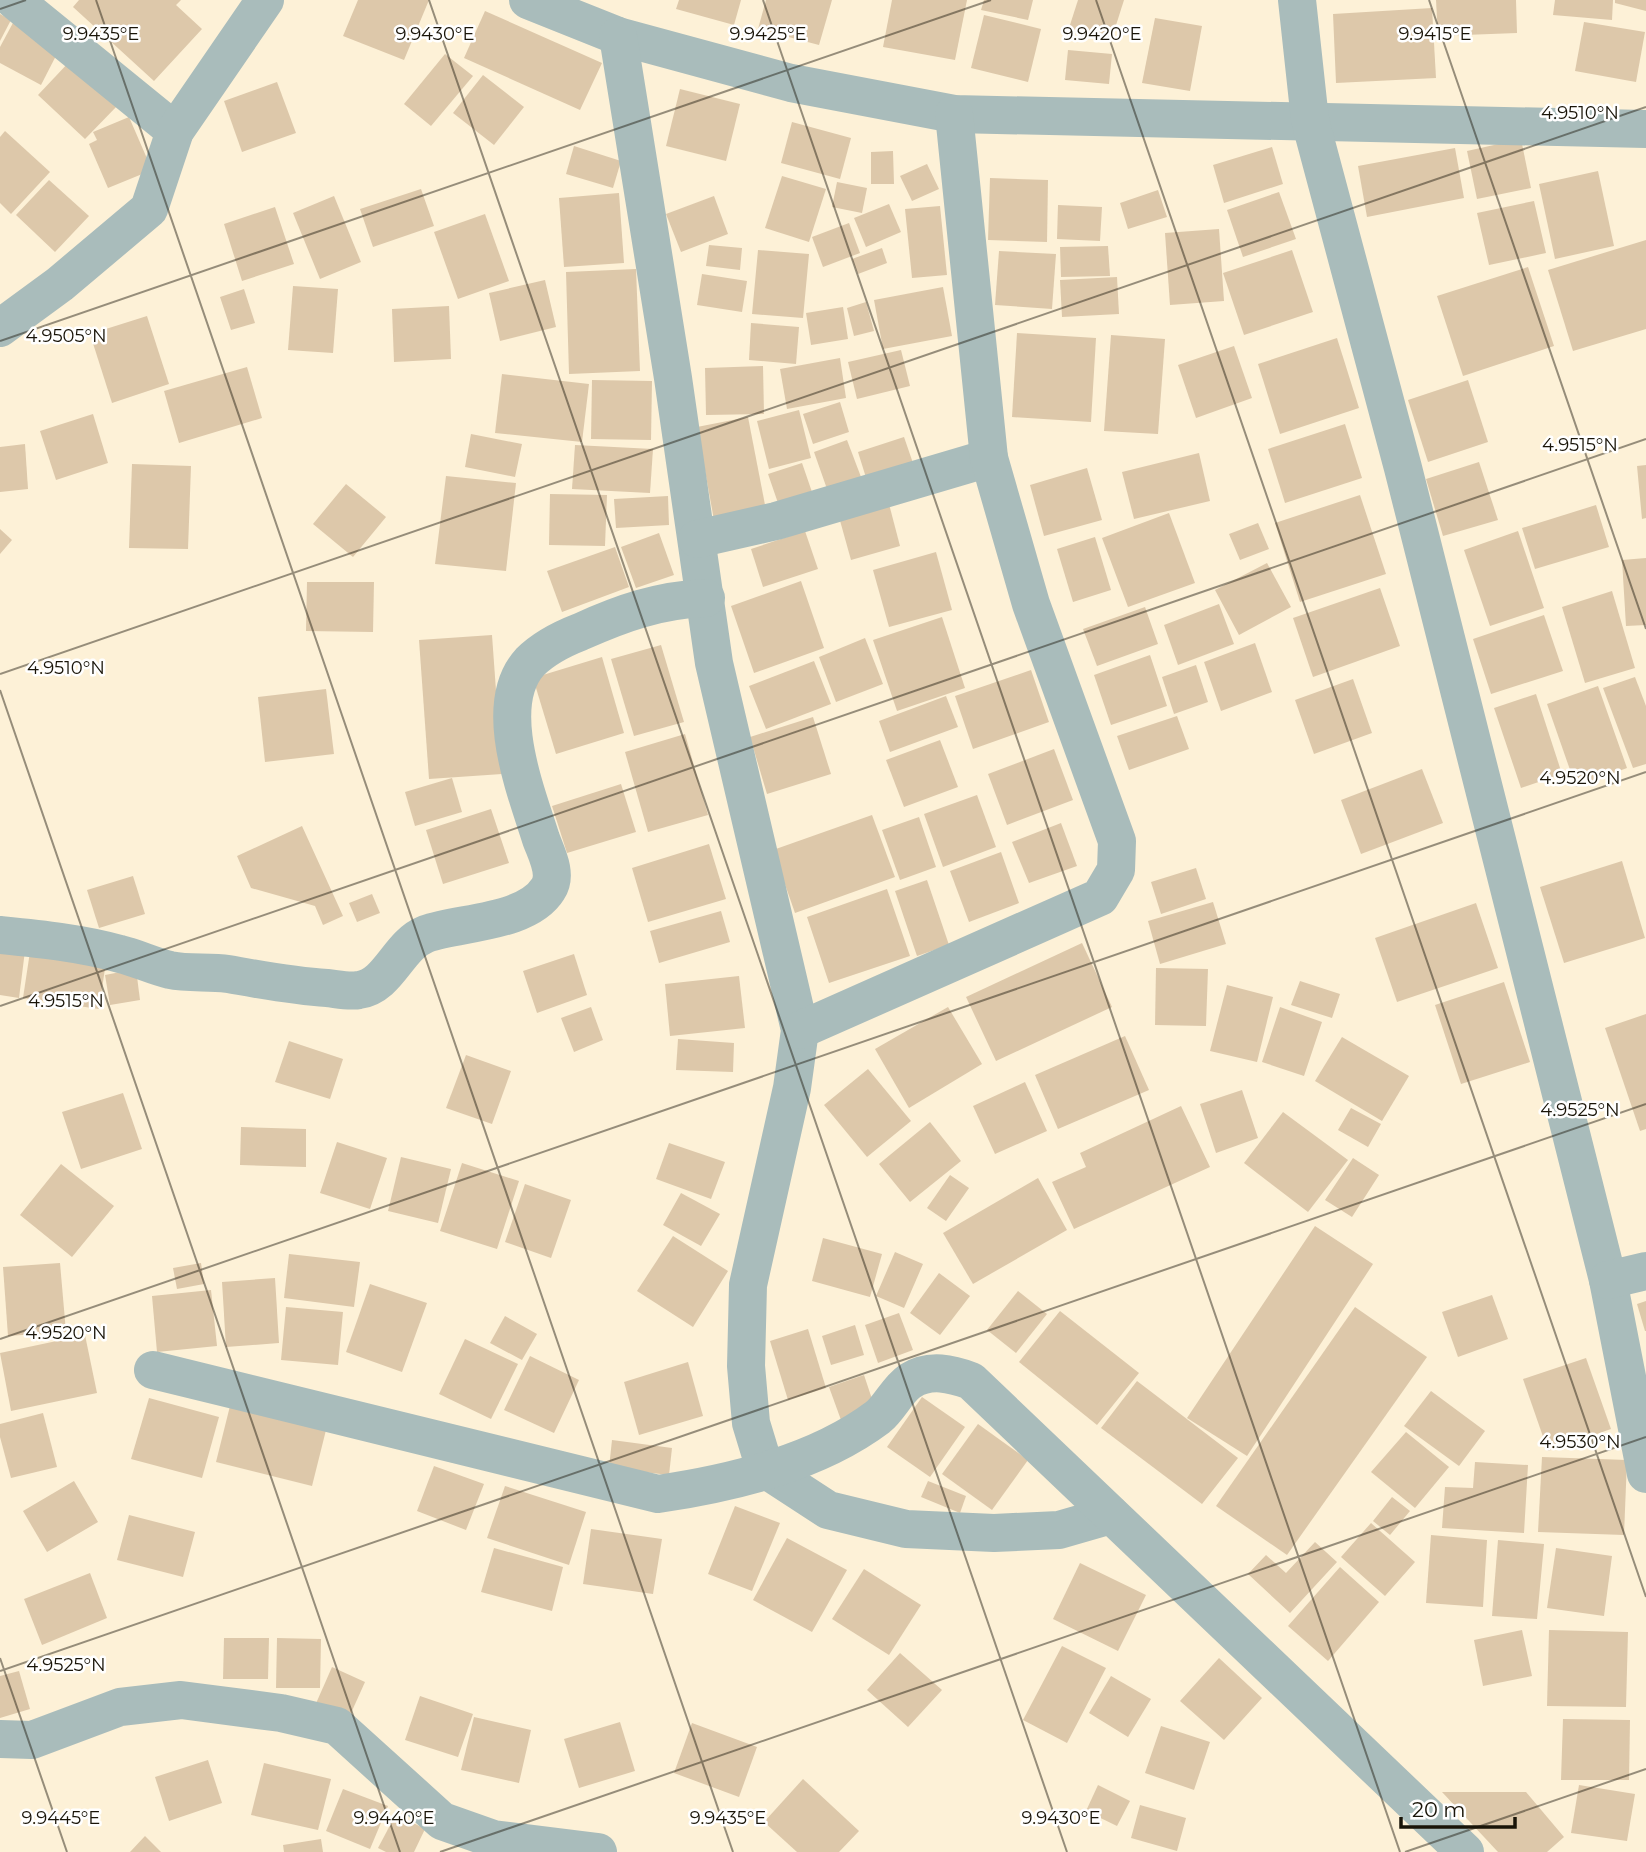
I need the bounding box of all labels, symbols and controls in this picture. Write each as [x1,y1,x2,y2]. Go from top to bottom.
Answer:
text: 9.9435°E [63,23,139,45]
text: 9.9430°E [396,23,474,45]
text: 9.9425°E [729,23,807,45]
text: 9.9420°E [1062,23,1142,45]
text: 9.9415°E [1399,23,1472,45]
text: 4.9510°N [1541,102,1619,124]
text: 4.9505°N [25,325,107,347]
text: 4.9515°N [1542,434,1618,456]
text: 4.9510°N [27,657,105,679]
text: 4.9520°N [1539,767,1621,789]
text: 4.9515°N [28,990,104,1012]
text: 4.9525°N [1540,1099,1620,1121]
text: 4.9520°N [25,1322,107,1344]
text: 4.9530°N [1539,1431,1621,1453]
text: 4.9525°N [26,1654,106,1676]
scale bar [1401,1786,1515,1830]
text: 20 m [1412,1797,1466,1822]
text: 9.9445°E [22,1807,100,1829]
text: 9.9440°E [354,1807,434,1829]
text: 9.9435°E [690,1807,766,1829]
text: 9.9430°E [1022,1807,1100,1829]

